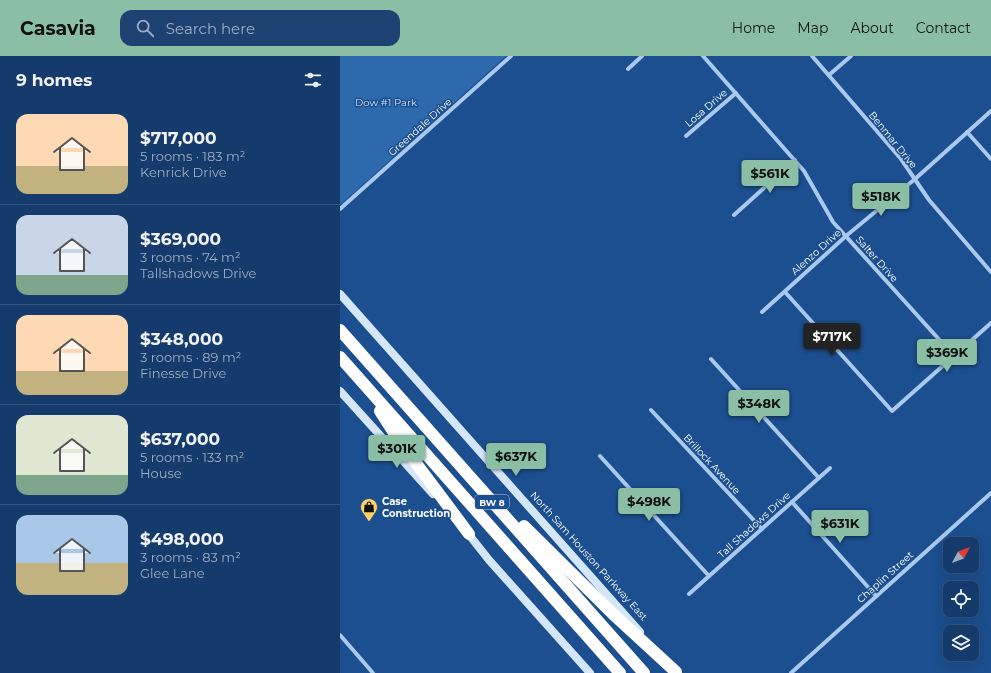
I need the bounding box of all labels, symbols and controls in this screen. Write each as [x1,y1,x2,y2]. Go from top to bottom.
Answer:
search box [120,10,400,46]
text: Casavia [20,17,96,40]
icon: search [134,17,156,39]
text: Search here [166,19,255,38]
text: Home [732,19,775,37]
text: Map [797,19,828,37]
text: About [850,19,894,37]
text: Contact [916,19,971,37]
icon: filters [302,69,324,91]
text: 9 homes [16,70,92,90]
street label: Losa Drive [682,86,730,130]
street label: Greendale Drive [386,95,454,159]
park label: Dow #1 Park [355,96,417,109]
street label: Benmar Drive [866,109,920,171]
text: $717,000 [140,128,217,148]
icon: home [48,130,96,178]
text: 5 rooms · 183 m² [140,148,245,164]
pin: $561K [742,160,798,194]
text: Kenrick Drive [140,164,227,180]
text: $561K [750,165,790,181]
pin: $518K [853,183,909,217]
text: $518K [861,188,901,204]
street label: Alenzo Drive [788,226,844,278]
text: $369,000 [140,229,221,249]
icon: home [48,231,96,279]
street label: Salter Drive [853,233,901,285]
text: 3 rooms · 74 m² [140,249,241,265]
text: Tallshadows Drive [140,265,256,281]
pin: $717K [804,323,860,357]
text: $717K [812,328,852,344]
text: $348,000 [140,329,223,349]
icon: home [48,331,96,379]
pin: $369K [919,339,975,373]
text: $369K [926,344,968,360]
text: 3 rooms · 89 m² [140,349,241,365]
text: Finesse Drive [140,365,226,381]
pin: $348K [731,390,787,424]
text: $348K [737,395,781,411]
text: $637,000 [140,429,220,449]
icon: home [48,431,96,479]
street label: Brillock Avenue [681,431,743,497]
pin: $301K [369,435,425,469]
text: $301K [377,440,417,456]
pin: $637K [488,443,544,477]
text: $637K [495,448,537,464]
text: 5 rooms · 133 m² [140,449,244,465]
text: House [140,465,182,481]
pin: $498K [621,488,677,522]
street label: North Sam Houston Parkway East [528,489,650,623]
street label: Tall Shadows Drive [715,489,793,561]
text: $498K [627,493,671,509]
place label: Case Construction [382,495,450,520]
road number: BW 8 [475,495,509,509]
shop icon: Case Construction [359,497,379,522]
pin: $631K [812,510,868,544]
text: $631K [821,515,860,531]
text: $498,000 [140,529,224,549]
icon: home [48,531,96,579]
north arrow [943,537,979,573]
map controls [943,537,979,661]
street label: Chaplin Street [854,548,916,606]
text: 3 rooms · 83 m² [140,549,241,565]
text: Glee Lane [140,565,205,581]
button: locate [943,581,979,617]
button: layers [943,625,979,661]

